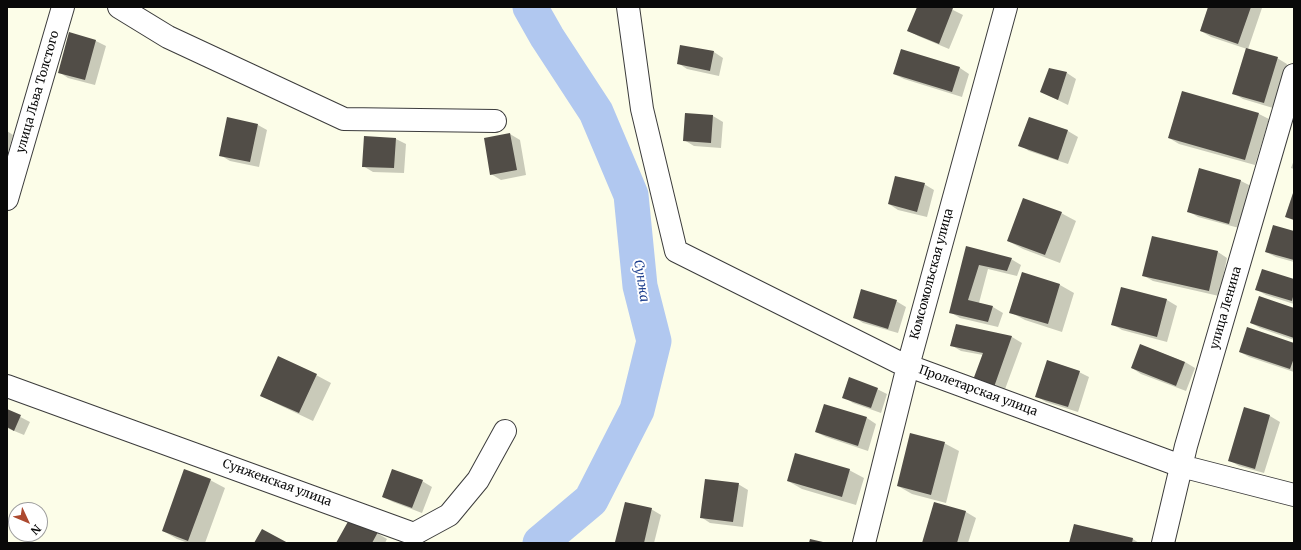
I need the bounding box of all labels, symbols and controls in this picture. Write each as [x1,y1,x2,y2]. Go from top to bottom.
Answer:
street label: улица Льва Толстого [14,29,62,155]
street label: Комсомольская улица [908,207,956,341]
water label: Сунжа [630,259,652,303]
street label: улица Ленина [1207,265,1245,351]
street label: Пролетарская улица [917,363,1039,419]
street label: Сунженская улица [221,457,333,509]
north arrow [8,502,48,542]
text: N [28,522,44,538]

